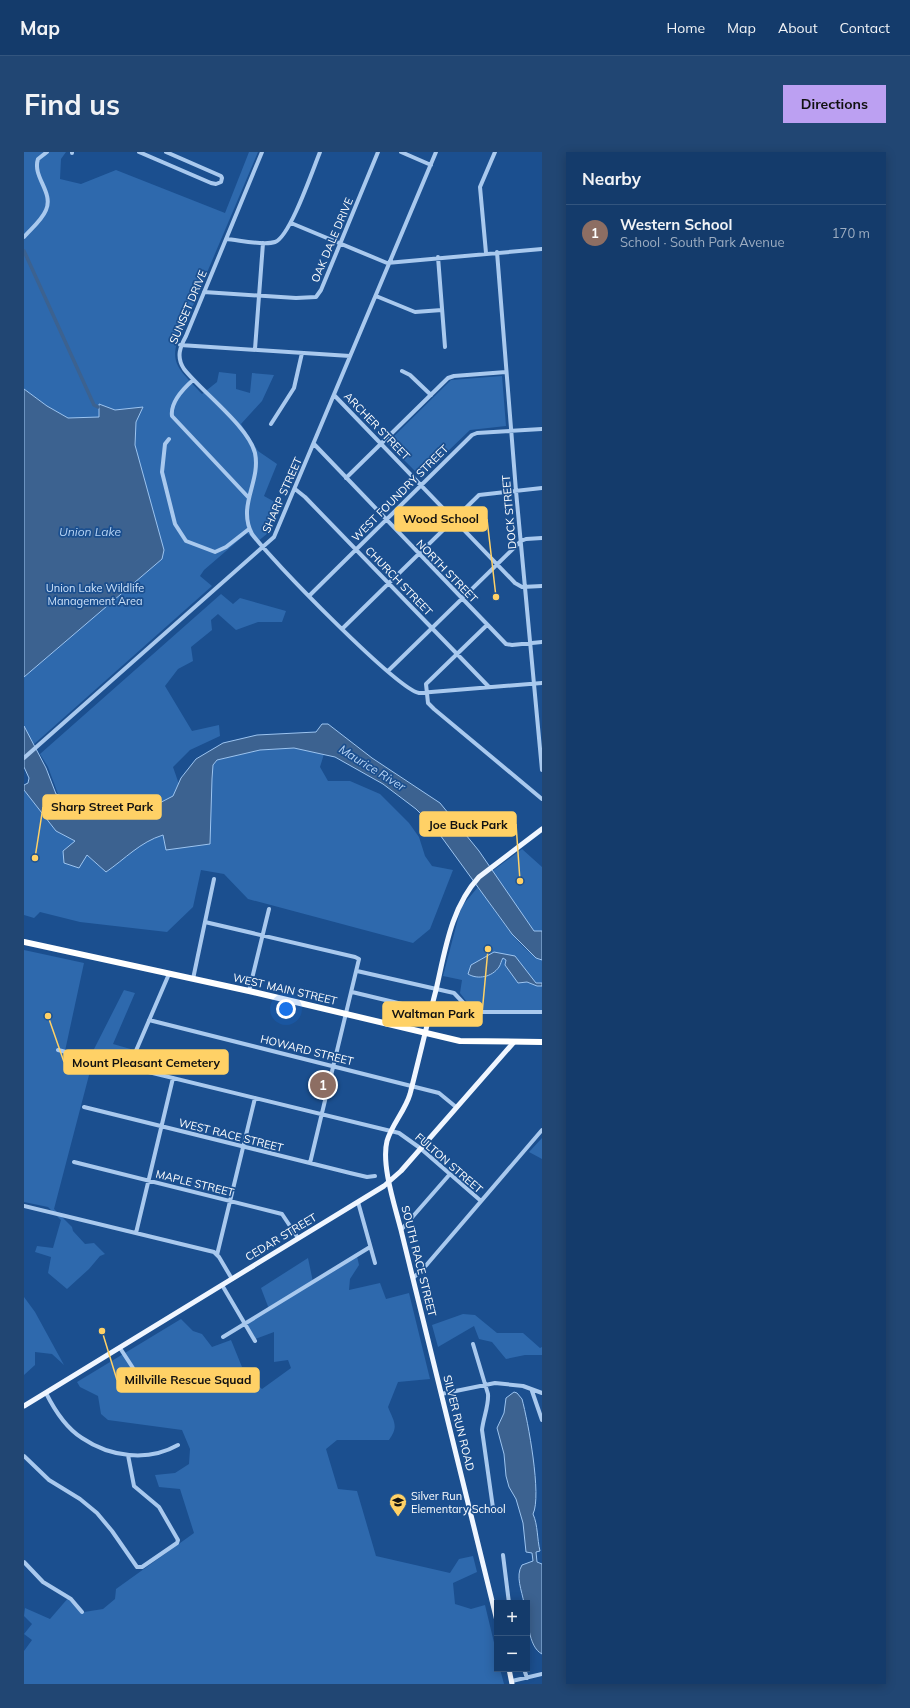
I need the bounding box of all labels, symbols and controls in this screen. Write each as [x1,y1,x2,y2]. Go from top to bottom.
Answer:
text: Map [20,16,60,40]
text: Home [666,19,705,37]
text: Map [727,19,756,37]
text: About [778,19,818,37]
text: Contact [840,19,890,37]
button: Directions [783,85,886,123]
text: Find us [24,87,120,122]
text: Nearby [582,168,641,189]
street label: OAK DALE DRIVE [308,196,356,284]
text: Western School [620,215,732,234]
text: 1 [591,225,599,241]
text: 170 m [832,225,870,241]
text: School · South Park Avenue [620,234,785,250]
street label: SUNSET DRIVE [166,268,210,346]
street label: ARCHER STREET [341,389,413,463]
street label: WEST FOUNDRY STREET [349,441,452,544]
street label: SHARP STREET [259,455,305,535]
street label: DOCK STREET [499,474,519,550]
callout: Wood School [395,507,487,531]
text: Wood School [403,511,479,526]
water label: Union Lake [59,524,121,539]
street label: NORTH STREET [413,536,481,606]
street label: CHURCH STREET [362,543,436,619]
park label: Union Lake Wildlife Management Area [46,581,144,608]
water label: Maurice River [336,741,409,794]
callout: Sharp Street Park [43,795,161,819]
text: Sharp Street Park [51,799,153,814]
callout: Joe Buck Park [420,812,516,836]
text: Joe Buck Park [428,817,508,832]
street label: WEST MAIN STREET [231,970,339,1008]
your location [276,999,296,1019]
callout: Waltman Park [383,1002,482,1026]
text: Waltman Park [391,1006,475,1021]
street label: HOWARD STREET [259,1032,355,1068]
callout: Mount Pleasant Cemetery [64,1050,228,1074]
text: Mount Pleasant Cemetery [72,1055,220,1070]
pin: 1 [310,1070,336,1100]
street label: WEST RACE STREET [177,1115,285,1155]
street label: FULTON STREET [412,1130,486,1196]
street label: MAPLE STREET [154,1166,236,1200]
street label: SOUTH RACE STREET [398,1204,440,1318]
street label: CEDAR STREET [243,1210,320,1264]
callout: Millville Rescue Squad [117,1368,259,1392]
text: Millville Rescue Squad [125,1372,251,1387]
street label: SILVER RUN ROAD [440,1374,478,1472]
place label: Silver Run Elementary School [411,1489,506,1516]
school or university icon: Silver Run Elementary School [388,1492,408,1517]
map controls [494,1600,530,1672]
button: + [494,1600,530,1636]
button: − [494,1636,530,1672]

